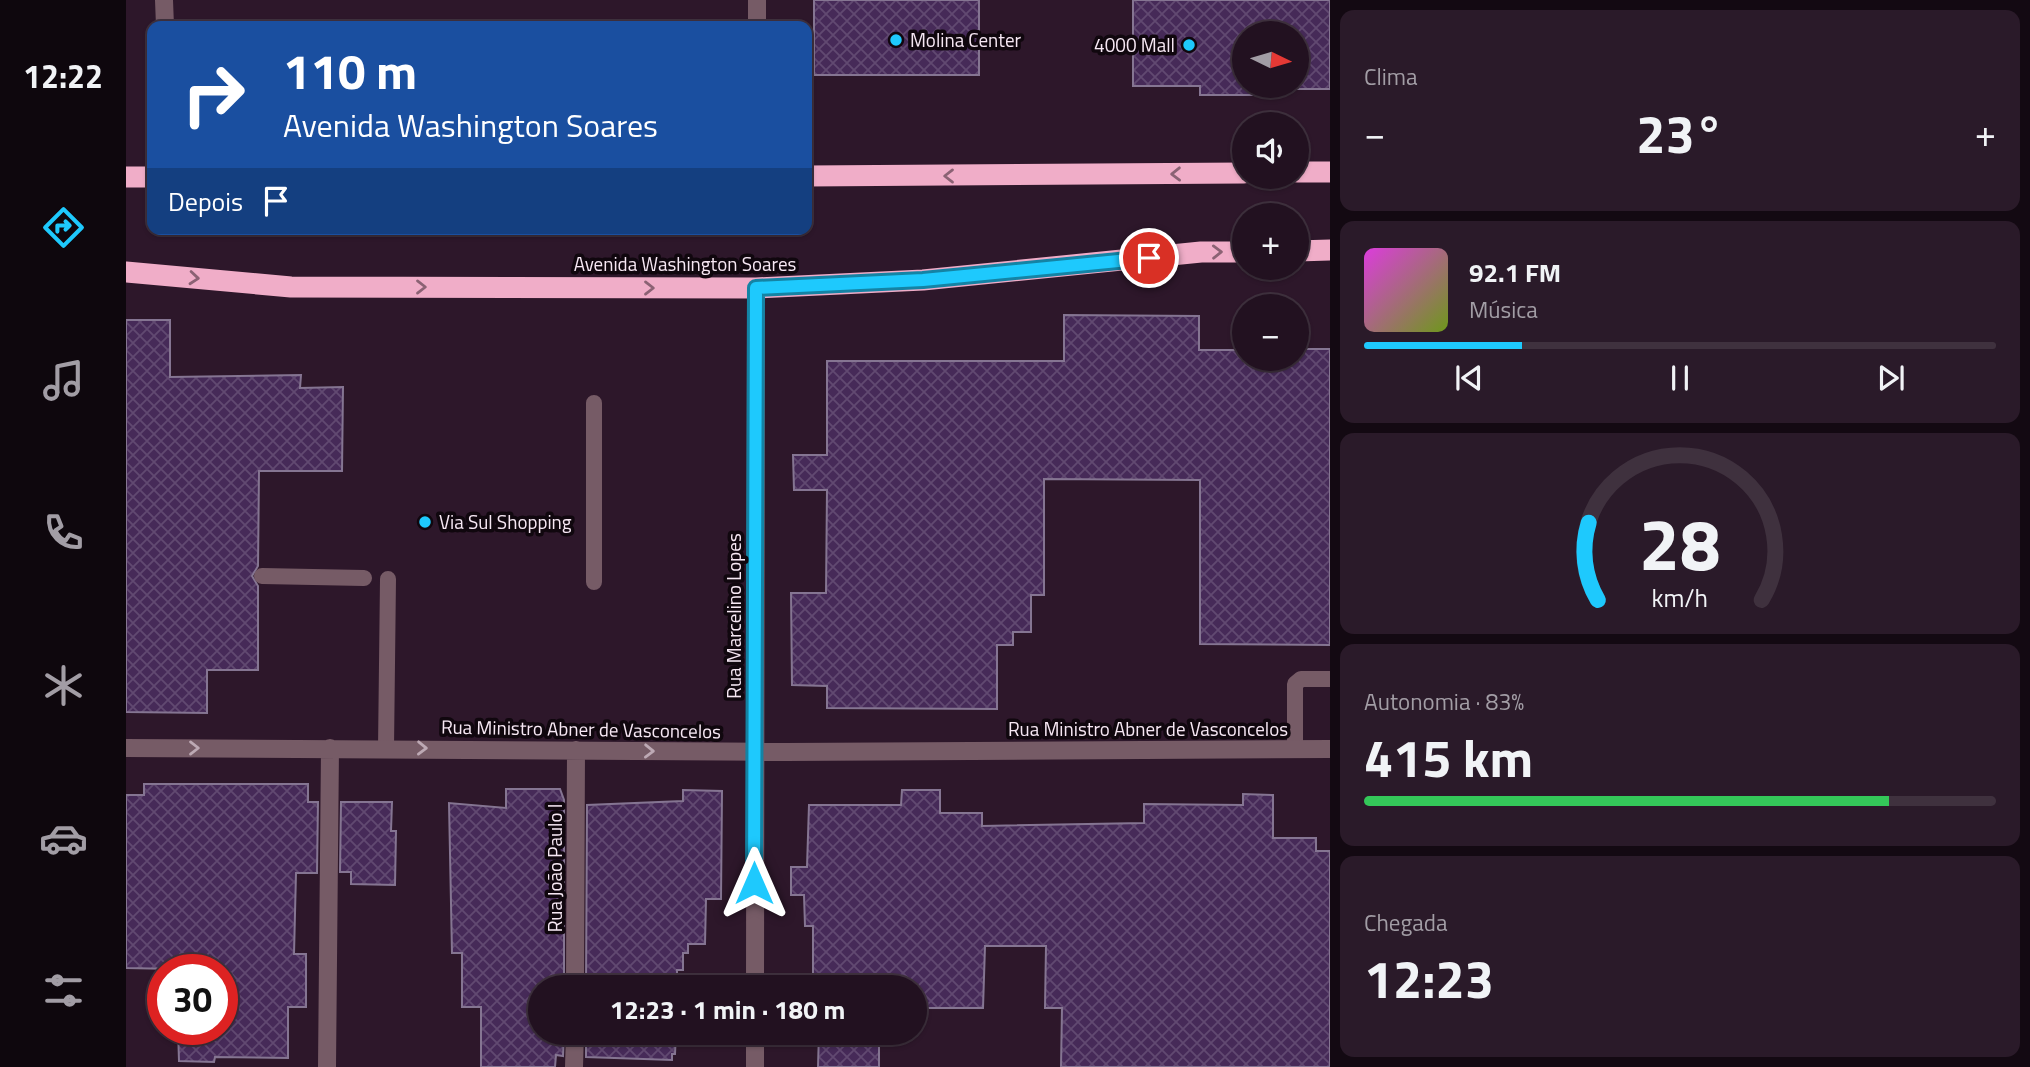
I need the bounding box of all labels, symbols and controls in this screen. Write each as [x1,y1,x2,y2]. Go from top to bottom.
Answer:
north arrow [1232,21,1309,98]
map controls [1232,21,1309,371]
place label: Molina Center [910,25,1022,54]
place label: 4000 Mall [1094,30,1175,59]
marker: Molina Center [888,32,904,48]
text: 110 m [283,33,417,108]
marker: 4000 Mall [1181,37,1197,53]
icon: right [168,49,259,140]
text: 12:22 [23,52,103,100]
text: Clima [1364,59,1418,94]
text: 23° [1636,94,1724,173]
text: Avenida Washington Soares [283,101,658,149]
text: − [1364,104,1385,162]
text: + [1975,104,1996,162]
button: sound [1232,112,1309,189]
one-way arrow [1170,166,1181,181]
one-way arrow [943,168,953,184]
text: Depois [168,182,243,221]
icon: arrive [257,182,295,220]
icon: directions [39,203,88,252]
button: + [1232,203,1309,280]
pin [1119,228,1179,288]
icon: arrive [1130,239,1168,277]
one-way arrow [1213,244,1223,260]
street label: Avenida Washington Soares [574,249,796,278]
text: 92.1 FM [1469,253,1561,292]
one-way arrow [189,270,200,285]
one-way arrow [416,279,427,295]
one-way arrow [644,280,654,296]
text: Música [1469,292,1538,327]
button: − [1232,294,1309,371]
icon: music [39,356,88,405]
icon: previous [1450,359,1488,397]
icon: pause [1661,359,1699,397]
icon: next [1872,359,1910,397]
text: 28 [1639,488,1721,598]
place label: Via Sul Shopping [439,507,572,536]
icon: phone [39,508,88,557]
marker: Via Sul Shopping [417,514,433,530]
street label: Rua Marcelino Lopes [719,533,748,699]
text: km/h [1652,578,1708,616]
icon: climate [39,661,88,710]
text: Autonomia · 83% [1364,684,1524,719]
street label: Rua Ministro Abner de Vasconcelos [441,712,721,745]
street label: Rua Ministro Abner de Vasconcelos [1008,714,1288,743]
text: 415 km [1364,718,1533,797]
one-way arrow [189,740,200,756]
one-way arrow [417,740,427,756]
one-way arrow [644,743,655,758]
street label: Rua João Paulo I [540,804,569,932]
icon: car [39,814,88,863]
position arrow [717,846,791,920]
text: Chegada [1364,905,1448,940]
text: 12:23 [1364,939,1494,1018]
speed limit sign: 30 [147,954,238,1045]
icon: filters [39,966,88,1015]
text: 12:23 · 1 min · 180 m [610,990,845,1029]

